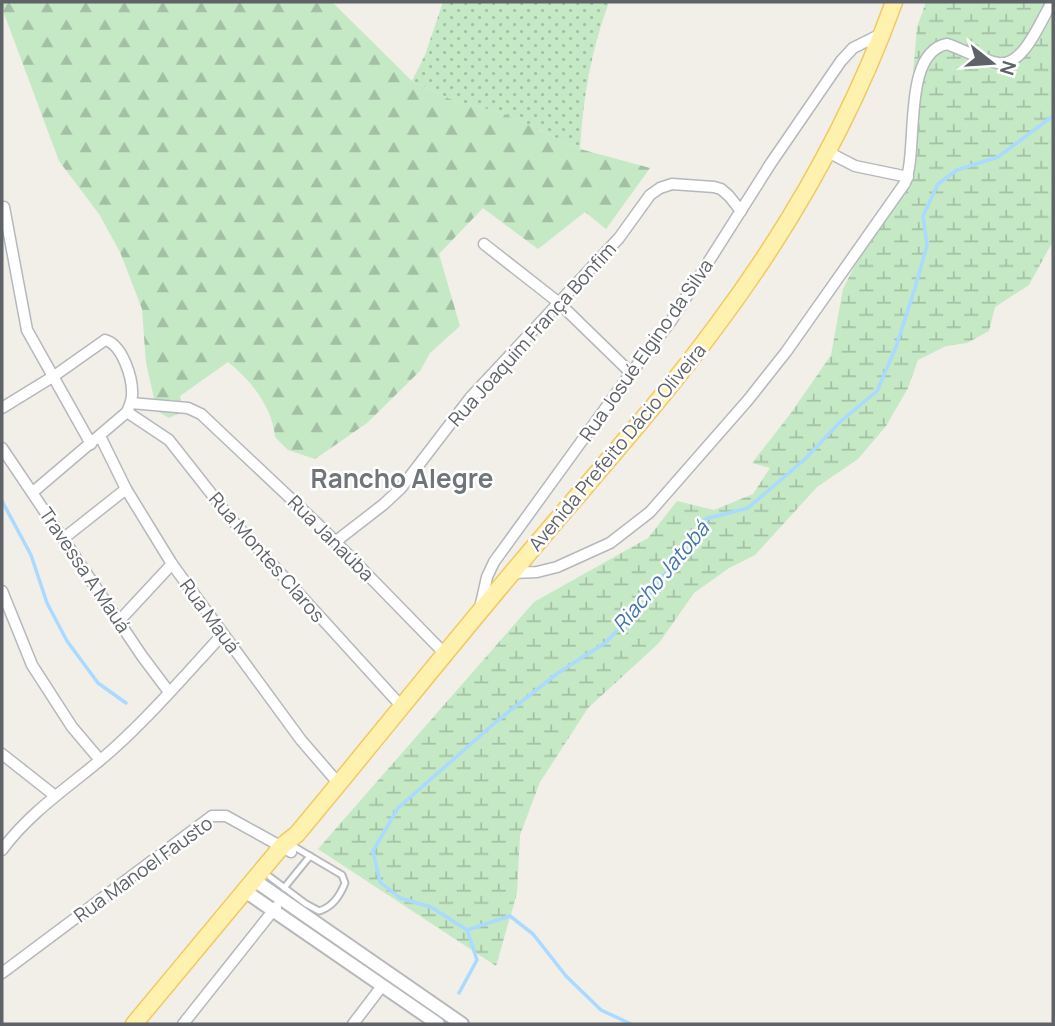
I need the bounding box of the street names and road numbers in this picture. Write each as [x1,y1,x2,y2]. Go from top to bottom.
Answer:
street label: Rua Joaquim França Bonfim [442,236,622,432]
street label: Rua Josué Elgino da Silva [573,254,719,446]
street label: Avenida Prefeito Dácio Oliveira [522,338,712,556]
street label: Rua Montes Claros [203,486,331,628]
street label: Rua Janaúba [282,489,380,587]
street label: Travessa A Mauá [33,502,137,638]
street label: Rua Mauá [174,574,246,658]
street label: Rua Manoel Fausto [68,810,218,928]

